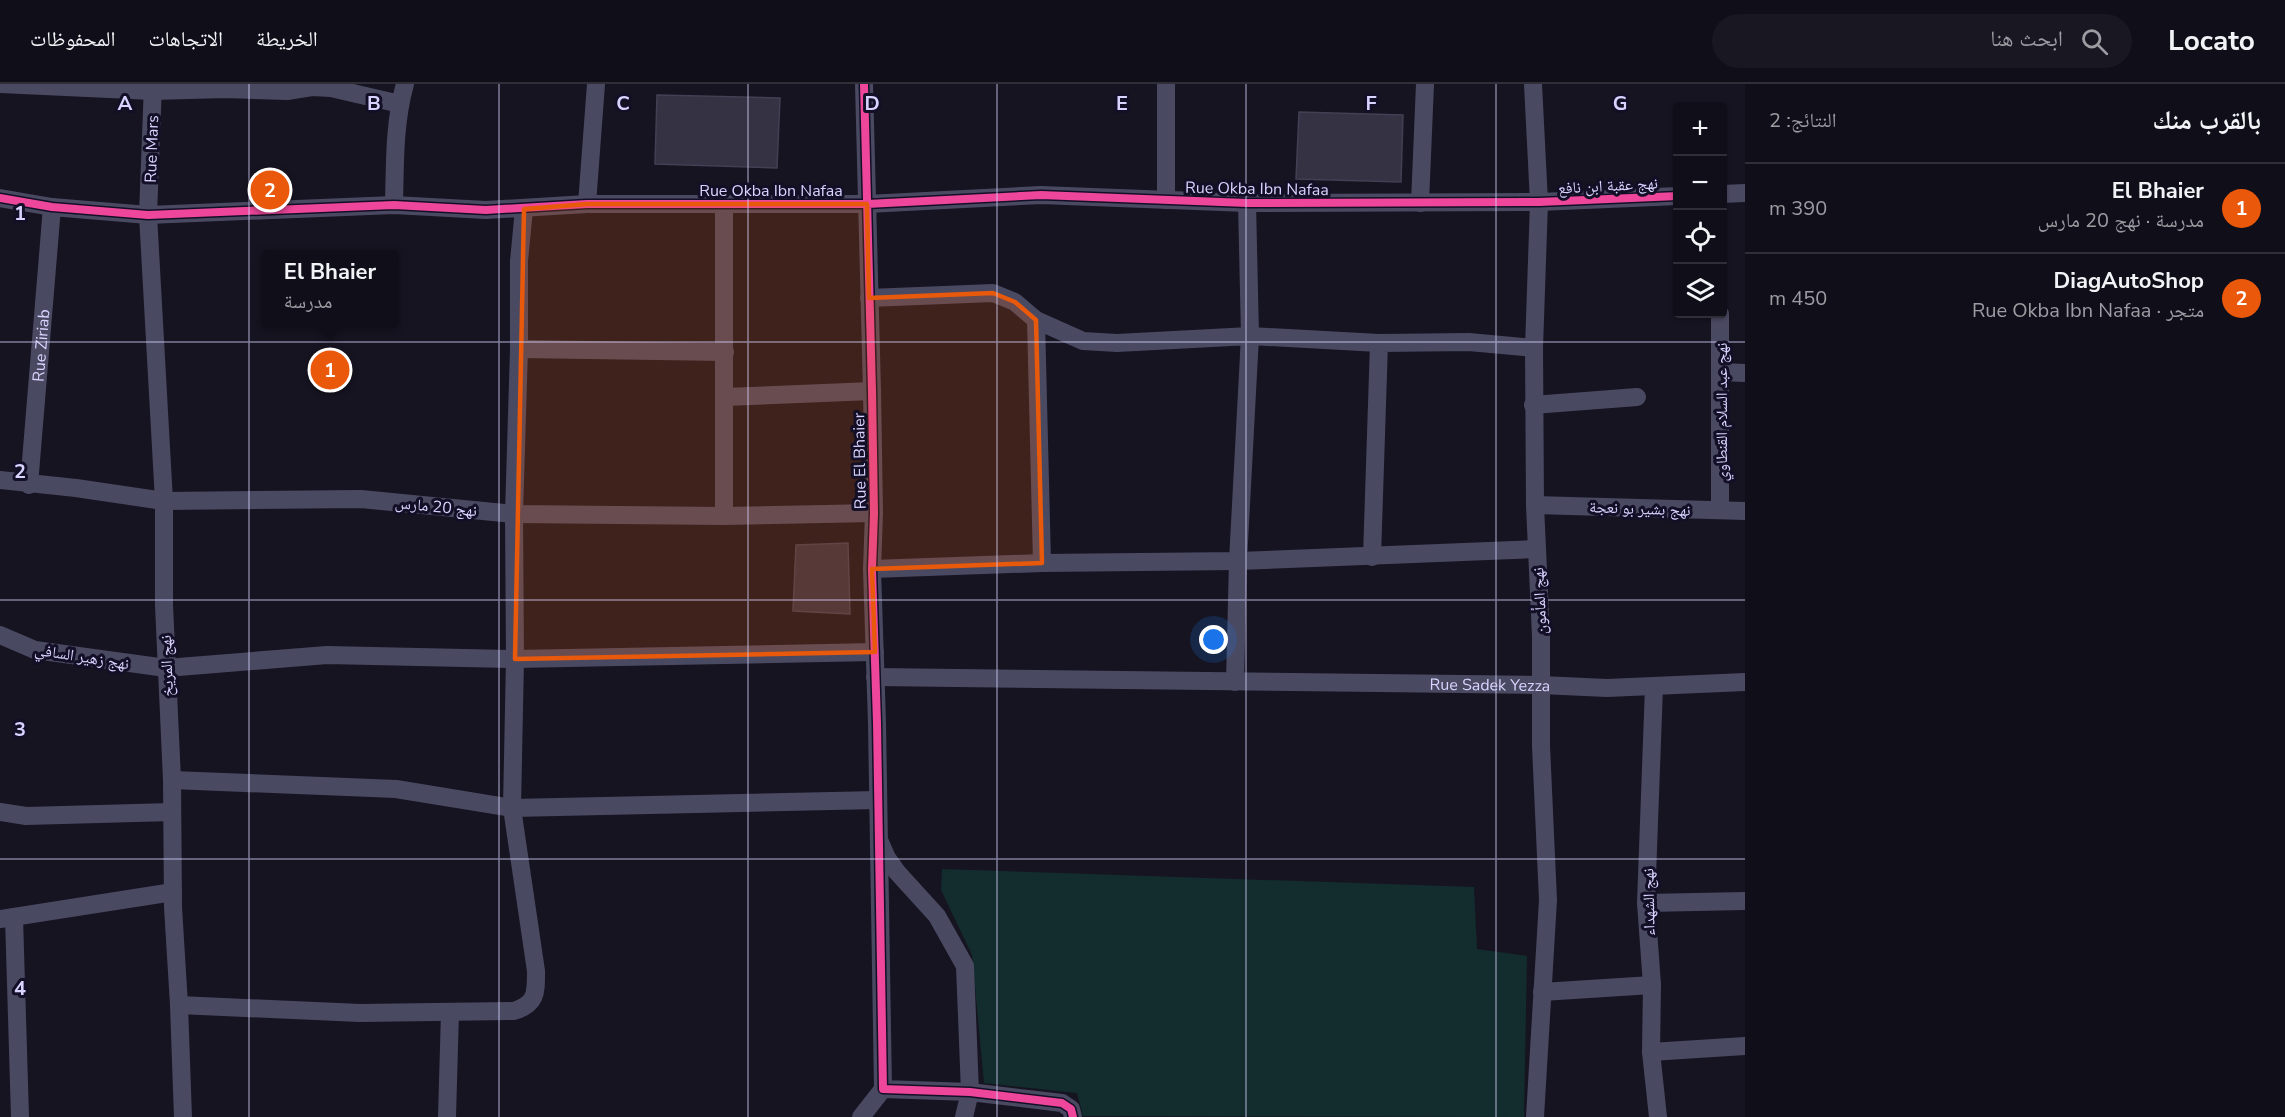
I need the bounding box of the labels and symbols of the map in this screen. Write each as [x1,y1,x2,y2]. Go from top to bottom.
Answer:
text: A [118,90,133,117]
text: B [367,90,381,117]
text: C [616,90,630,117]
text: D [864,90,880,117]
text: E [1116,90,1128,117]
text: F [1365,90,1377,117]
text: G [1613,90,1627,117]
street label: Rue Mars [140,115,164,183]
pin: 2 [250,168,290,212]
street label: نهج عقبة ابن نافع [1558,172,1659,200]
street label: Rue Okba Ibn Nafaa [1185,177,1329,201]
street label: Rue Okba Ibn Nafaa [699,180,843,202]
text: 1 [14,200,26,227]
street label: Rue Ziriab [28,308,56,383]
street label: نهج عبد السلام القنطاوي [1711,343,1734,481]
pin: 1 [310,348,350,392]
street label: Rue El Bhaier [848,412,872,510]
text: 2 [14,458,26,485]
street label: نهج 20 مارس [394,492,478,522]
street label: نهج بشير بو نعجة [1589,496,1691,522]
street label: نهج المأمون [1527,567,1553,635]
your location [1199,625,1228,654]
street label: نهج المريخ [155,635,179,697]
street label: نهج زهير السافي [33,639,131,676]
street label: Rue Sadek Yezza [1429,674,1551,697]
text: 3 [14,716,26,743]
street label: نهج الشهداء [1637,868,1661,936]
text: 4 [14,975,26,1002]

